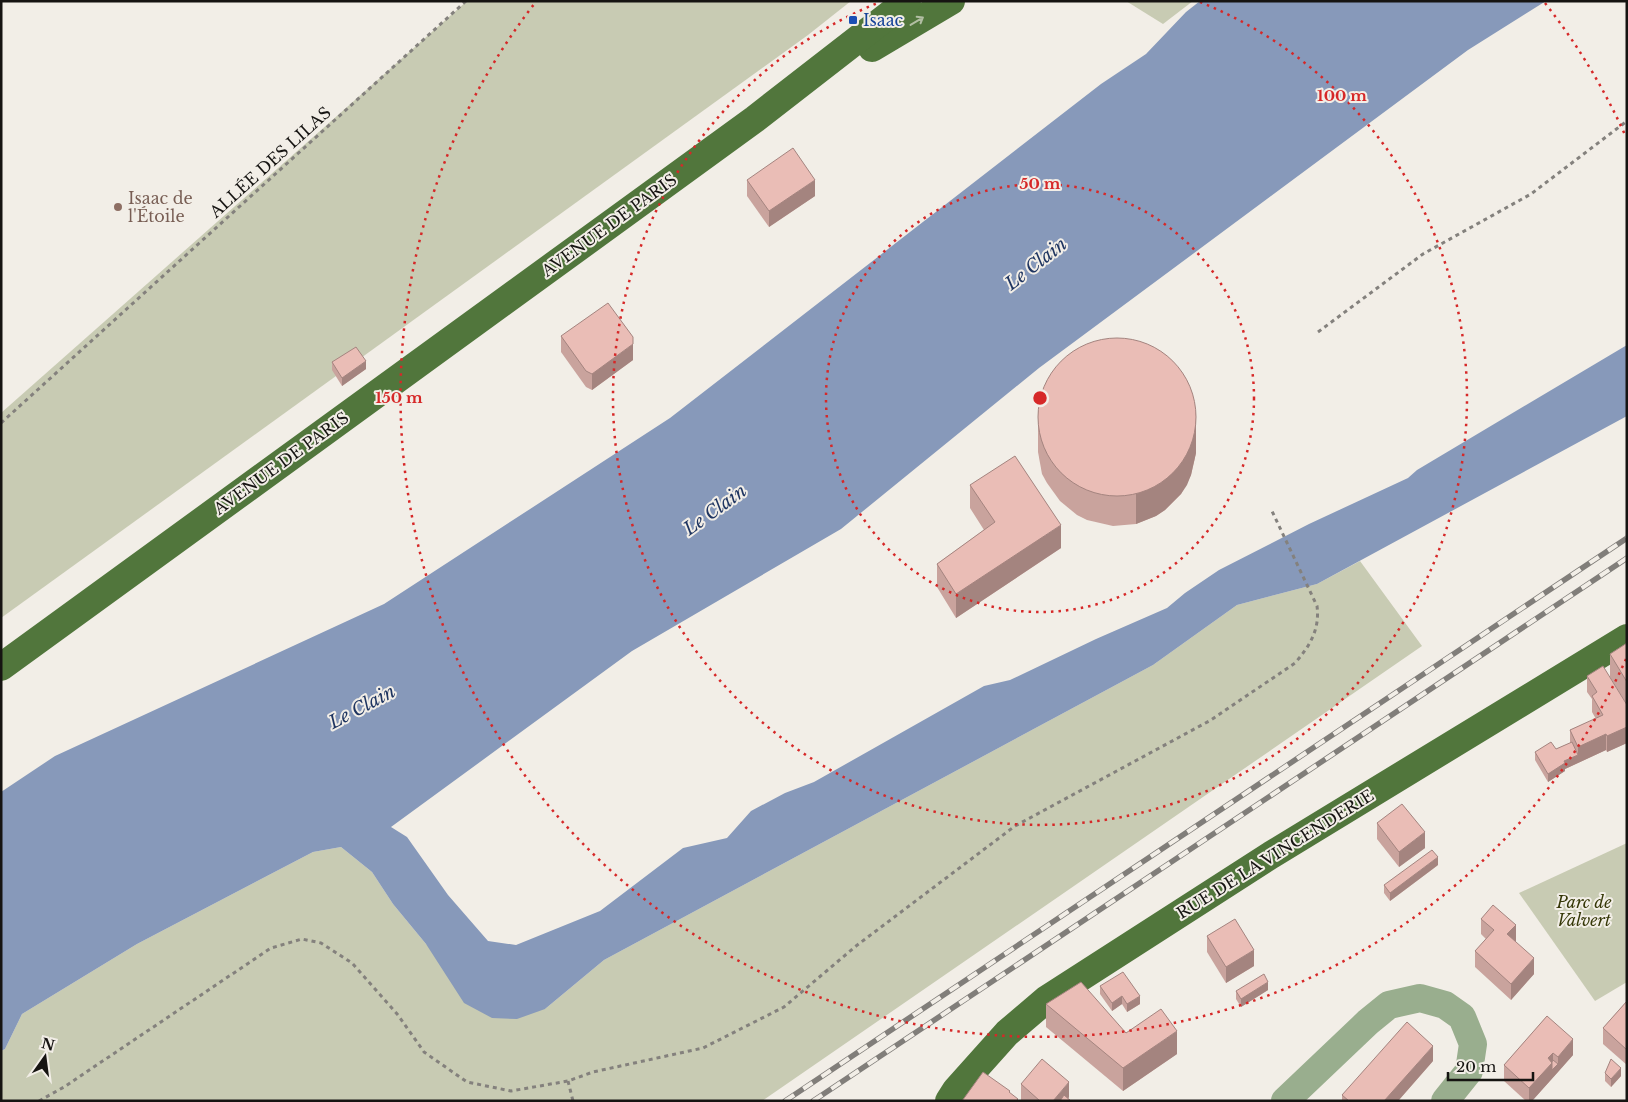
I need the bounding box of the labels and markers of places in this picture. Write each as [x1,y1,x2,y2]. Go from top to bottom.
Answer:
place label: Isaac [863,10,904,30]
marker: Isaac [847,14,859,26]
place label: Isaac de l'Étoile [128,188,193,226]
marker: Isaac de l'Étoile [112,201,124,213]
centre of rings [1031,389,1049,407]

